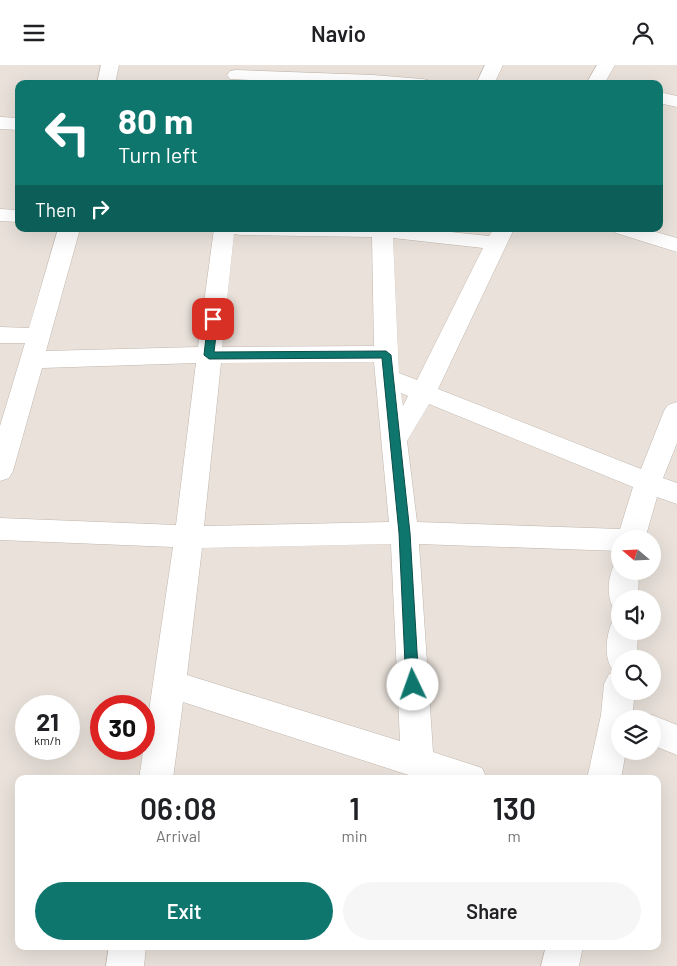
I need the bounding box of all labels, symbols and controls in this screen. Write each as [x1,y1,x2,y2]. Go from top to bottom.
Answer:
icon: menu [20,19,48,47]
icon: person [629,19,657,47]
text: Navio [311,20,366,46]
text: 80 m [118,99,193,141]
icon: left [35,100,100,165]
text: Turn left [118,141,198,167]
icon: right [86,195,114,223]
text: Then [35,198,76,221]
pin [192,298,234,340]
icon: arrive [199,305,227,333]
north arrow [611,530,661,580]
map controls [611,530,661,760]
button: sound [611,590,661,640]
button: search [611,650,661,700]
position arrow [386,658,438,710]
speed limit sign: 30 [90,695,155,760]
text: 21 [36,706,59,736]
button: layers [611,710,661,760]
text: km/h [34,733,61,747]
text: 06:08 [140,790,217,826]
text: 1 [349,790,360,826]
text: 130 [492,790,536,826]
text: Arrival [156,826,201,845]
text: min [342,826,367,845]
text: m [508,826,521,845]
button: Exit [35,882,333,940]
button: Share [343,882,641,940]

